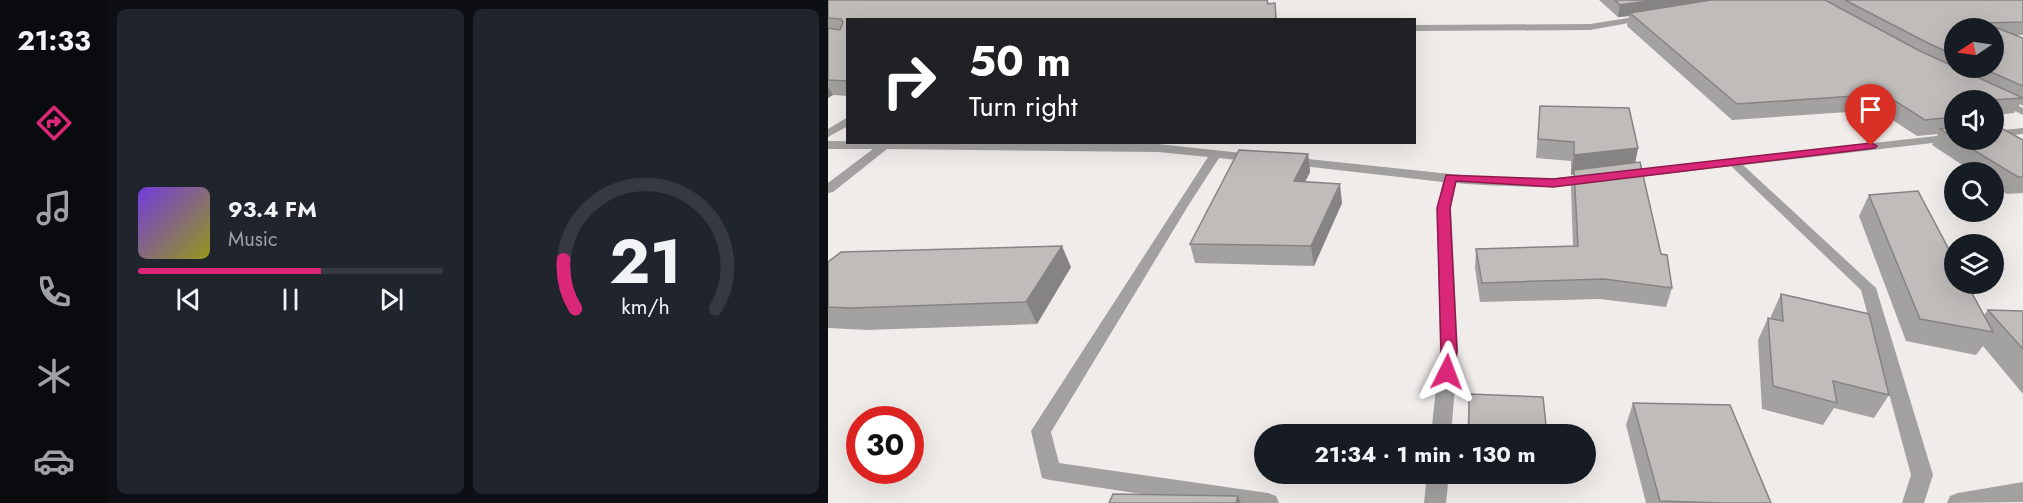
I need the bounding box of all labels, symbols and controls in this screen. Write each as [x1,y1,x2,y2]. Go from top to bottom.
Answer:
north arrow [1944,18,2004,78]
map controls [1944,18,2004,294]
text: 21:33 [17,21,91,60]
text: 50 m [969,31,1071,92]
icon: right [870,42,948,120]
pin [1845,84,1896,146]
text: Turn right [969,87,1077,126]
button: sound [1944,90,2004,150]
icon: arrive [1854,93,1887,126]
icon: directions [33,102,75,144]
button: search [1944,162,2004,222]
icon: music [33,187,75,229]
text: 93.4 FM [228,193,317,225]
text: 21 [609,216,682,306]
text: Music [228,225,278,254]
button: layers [1944,234,2004,294]
icon: phone [33,271,75,313]
icon: previous [172,283,205,316]
icon: pause [274,283,307,316]
icon: next [375,283,408,316]
text: km/h [622,291,670,322]
position arrow [1415,340,1479,404]
icon: climate [33,355,75,397]
speed limit sign: 30 [846,406,924,484]
text: 21:34 · 1 min · 130 m [1315,438,1535,470]
icon: car [33,440,75,482]

